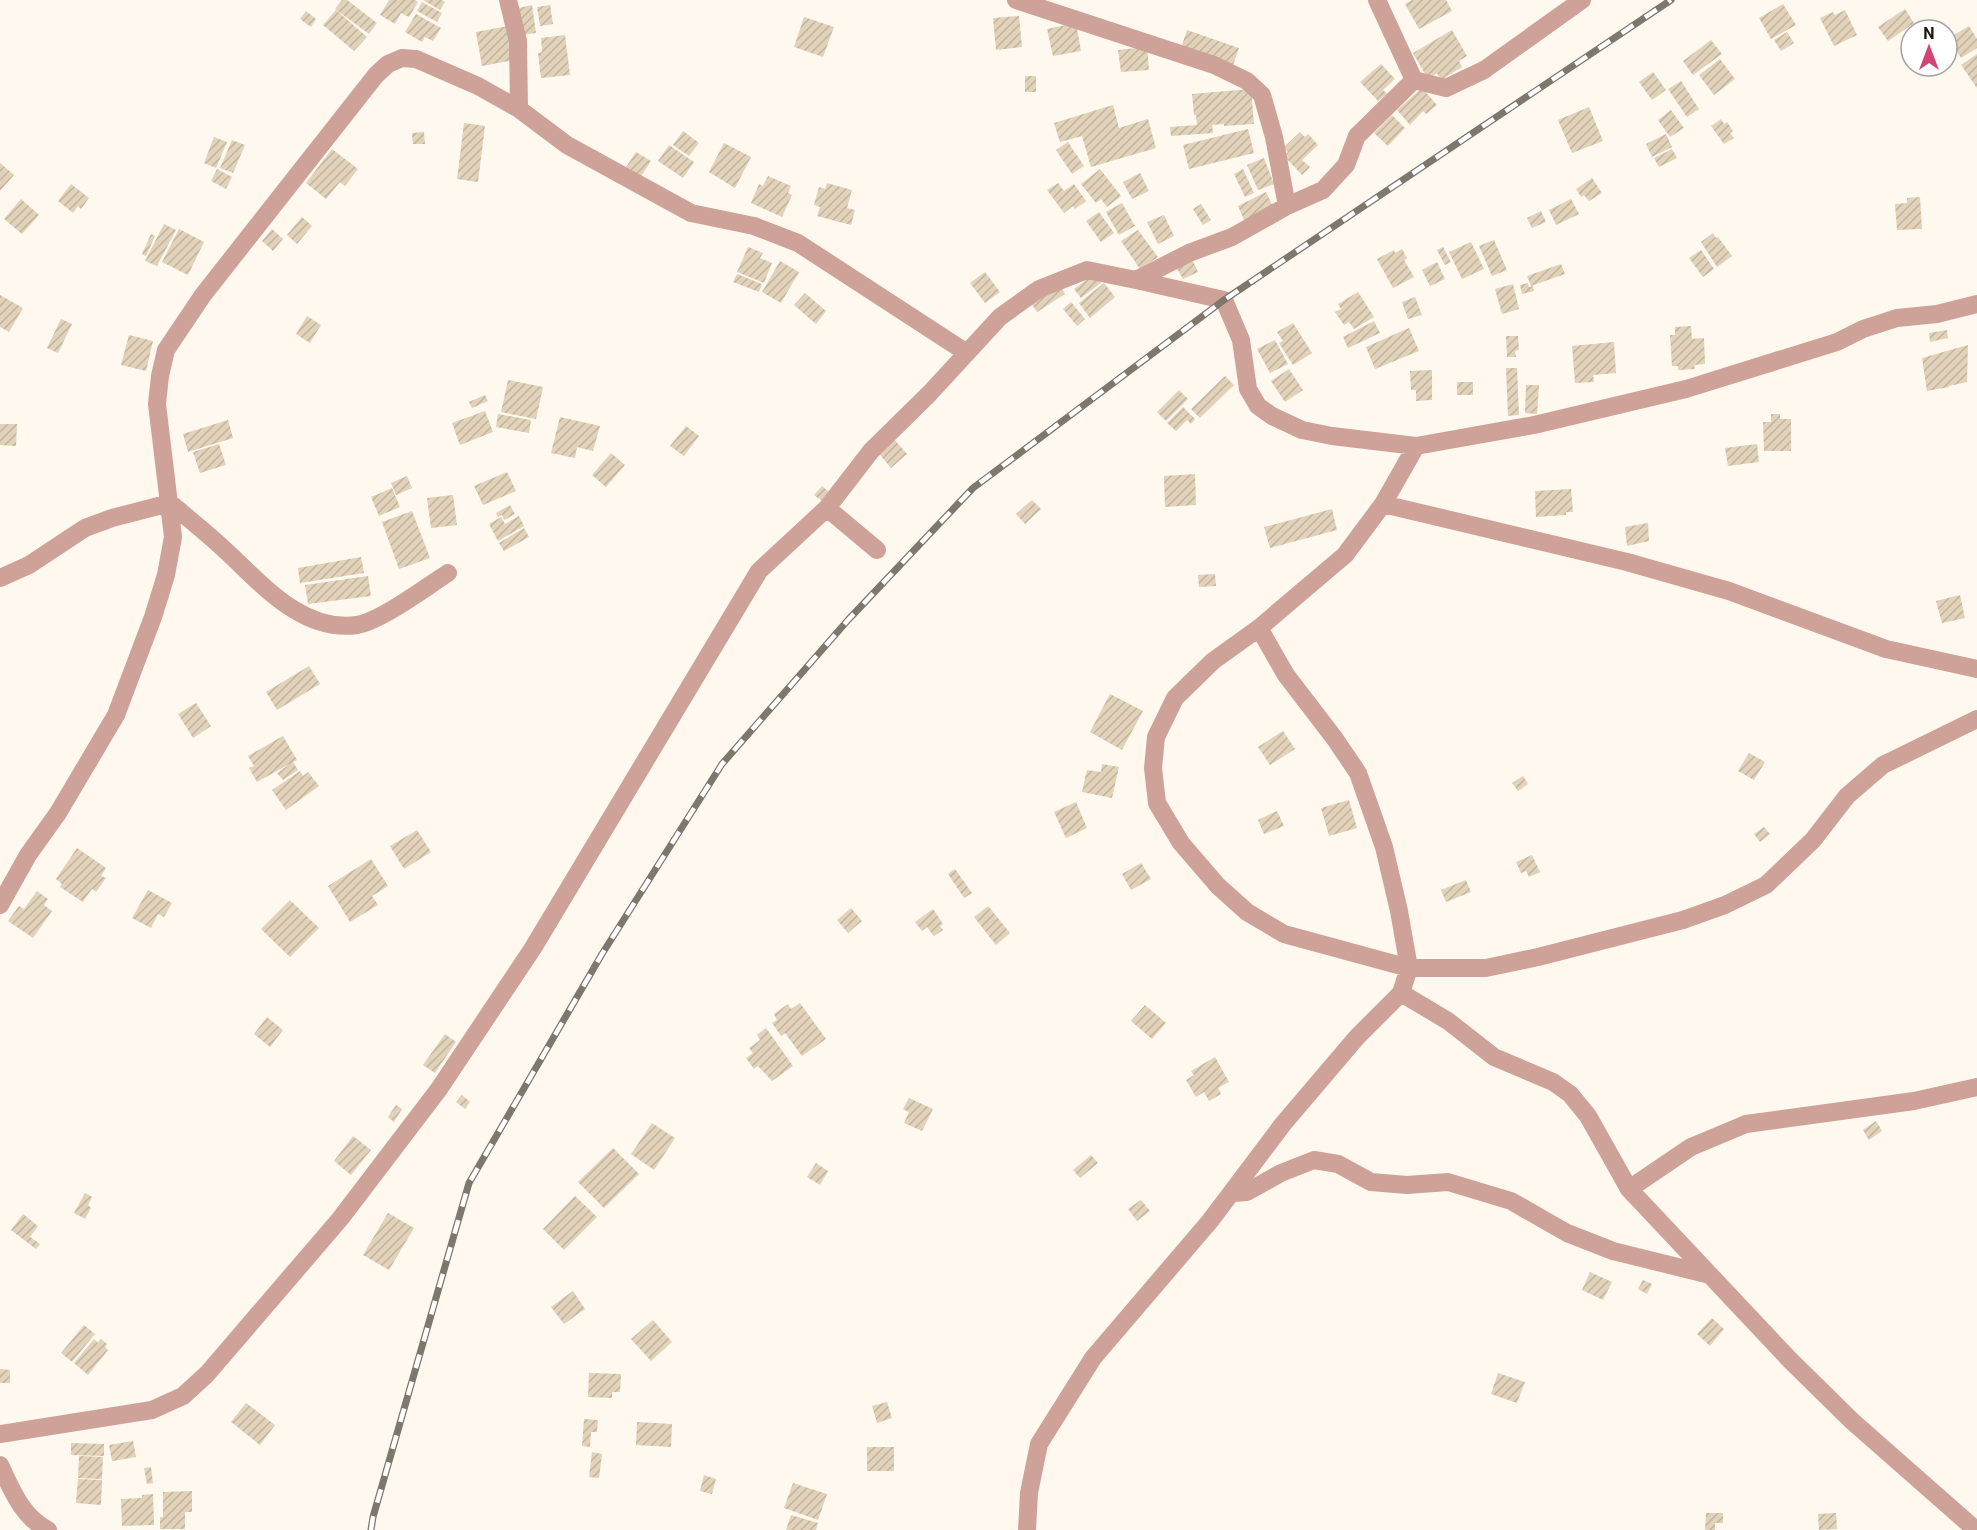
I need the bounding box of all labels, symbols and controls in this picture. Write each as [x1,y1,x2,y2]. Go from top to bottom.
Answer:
north arrow [1899,18,1959,78]
text: N [1923,24,1935,43]

